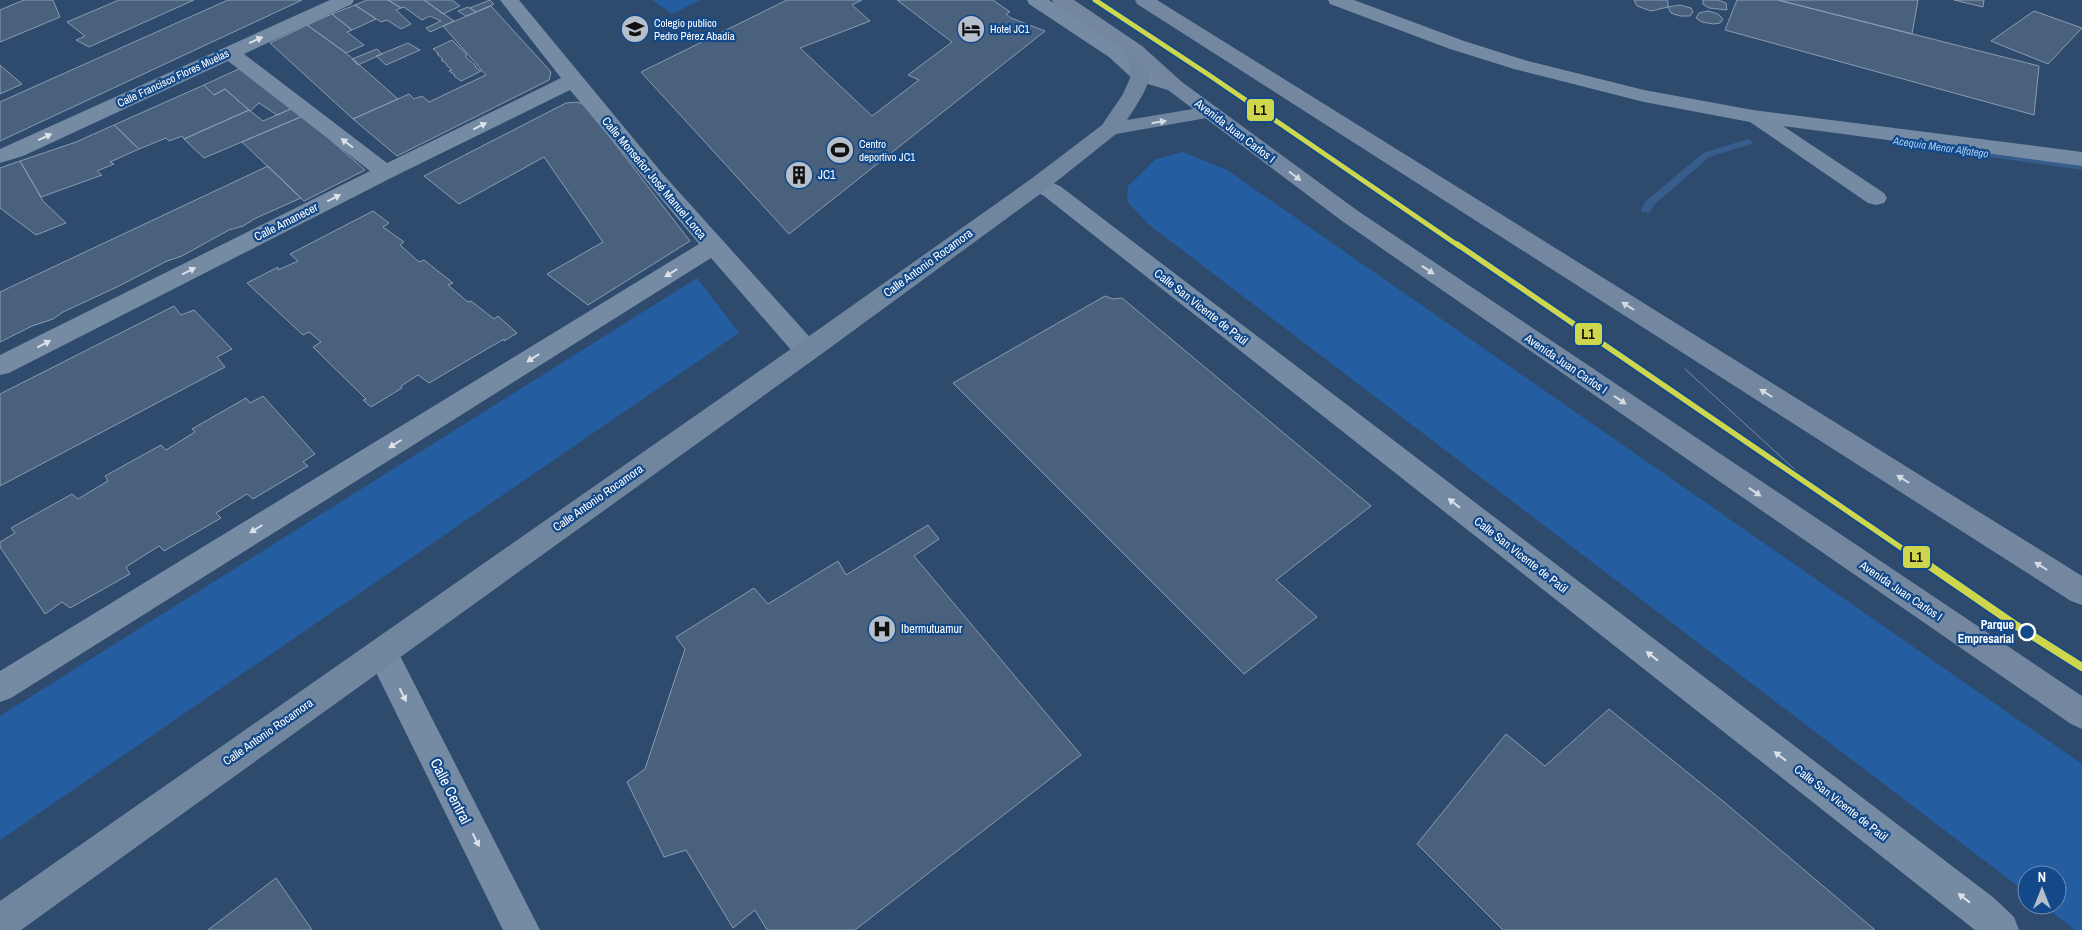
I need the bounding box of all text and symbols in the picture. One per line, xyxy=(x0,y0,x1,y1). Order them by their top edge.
school or university icon: Colegio publico Pedro Pérez Abadía xyxy=(620,14,650,44)
hotel icon: Hotel JC1 xyxy=(956,14,986,44)
place label: Colegio publico Pedro Pérez Abadía xyxy=(654,16,735,43)
place label: Hotel JC1 xyxy=(990,22,1030,36)
one-way arrow xyxy=(249,36,263,44)
street label: Calle Francisco Flores Muelas xyxy=(115,46,232,110)
street label: Avenida Juan Carlos I xyxy=(1191,95,1278,166)
line badge: L1 xyxy=(1246,98,1275,122)
text: L1 xyxy=(1253,101,1267,119)
street label: Calle Monseñor José Manuel Lorca xyxy=(598,114,710,243)
one-way arrow xyxy=(1151,118,1167,126)
one-way arrow xyxy=(472,122,487,130)
one-way arrow xyxy=(38,133,52,141)
water label: Acequia Menor Alfatego xyxy=(1891,133,1990,161)
sports icon: Centro deportivo JC1 xyxy=(825,135,855,165)
one-way arrow xyxy=(340,137,353,148)
place label: Centro deportivo JC1 xyxy=(859,137,915,164)
building icon: JC1 xyxy=(784,160,814,190)
place label: JC1 xyxy=(818,167,836,183)
one-way arrow xyxy=(1288,171,1302,181)
one-way arrow xyxy=(327,194,341,202)
street label: Calle Amanecer xyxy=(251,199,321,245)
street label: Calle Antonio Rocamora xyxy=(880,225,976,301)
street label: Calle San Vicente de Paúl xyxy=(1151,265,1251,349)
one-way arrow xyxy=(1421,265,1435,275)
one-way arrow xyxy=(181,267,196,275)
one-way arrow xyxy=(664,268,677,277)
one-way arrow xyxy=(1622,301,1635,311)
line badge: L1 xyxy=(1574,322,1603,346)
text: L1 xyxy=(1581,325,1595,343)
street label: Avenida Juan Carlos I xyxy=(1521,330,1611,398)
one-way arrow xyxy=(36,340,51,348)
one-way arrow xyxy=(526,354,539,363)
one-way arrow xyxy=(1759,388,1772,397)
one-way arrow xyxy=(1614,395,1627,405)
one-way arrow xyxy=(388,439,401,448)
street label: Calle Antonio Rocamora xyxy=(550,461,647,535)
one-way arrow xyxy=(1897,475,1910,484)
one-way arrow xyxy=(1748,487,1762,496)
one-way arrow xyxy=(1448,498,1461,508)
street label: Calle San Vicente de Paúl xyxy=(1471,513,1571,597)
one-way arrow xyxy=(250,525,263,534)
line badge: L1 xyxy=(1902,545,1931,569)
text: L1 xyxy=(1909,548,1923,566)
street label: Avenida Juan Carlos I xyxy=(1856,557,1946,625)
one-way arrow xyxy=(2034,561,2047,571)
hospital icon: Ibermutuamur xyxy=(867,614,897,644)
place label: Parque Empresarial xyxy=(1958,617,2015,647)
place label: Ibermutuamur xyxy=(901,621,963,637)
marker: Parque Empresarial xyxy=(2018,623,2036,641)
one-way arrow xyxy=(1645,651,1659,661)
one-way arrow xyxy=(399,688,407,702)
street label: Calle Antonio Rocamora xyxy=(220,695,317,769)
one-way arrow xyxy=(1774,750,1787,761)
street label: Calle Central xyxy=(426,755,476,827)
street label: Calle San Vicente de Paúl xyxy=(1791,761,1891,845)
one-way arrow xyxy=(472,833,481,848)
north arrow xyxy=(2017,865,2067,915)
text: N xyxy=(2038,868,2046,886)
one-way arrow xyxy=(1958,893,1971,904)

